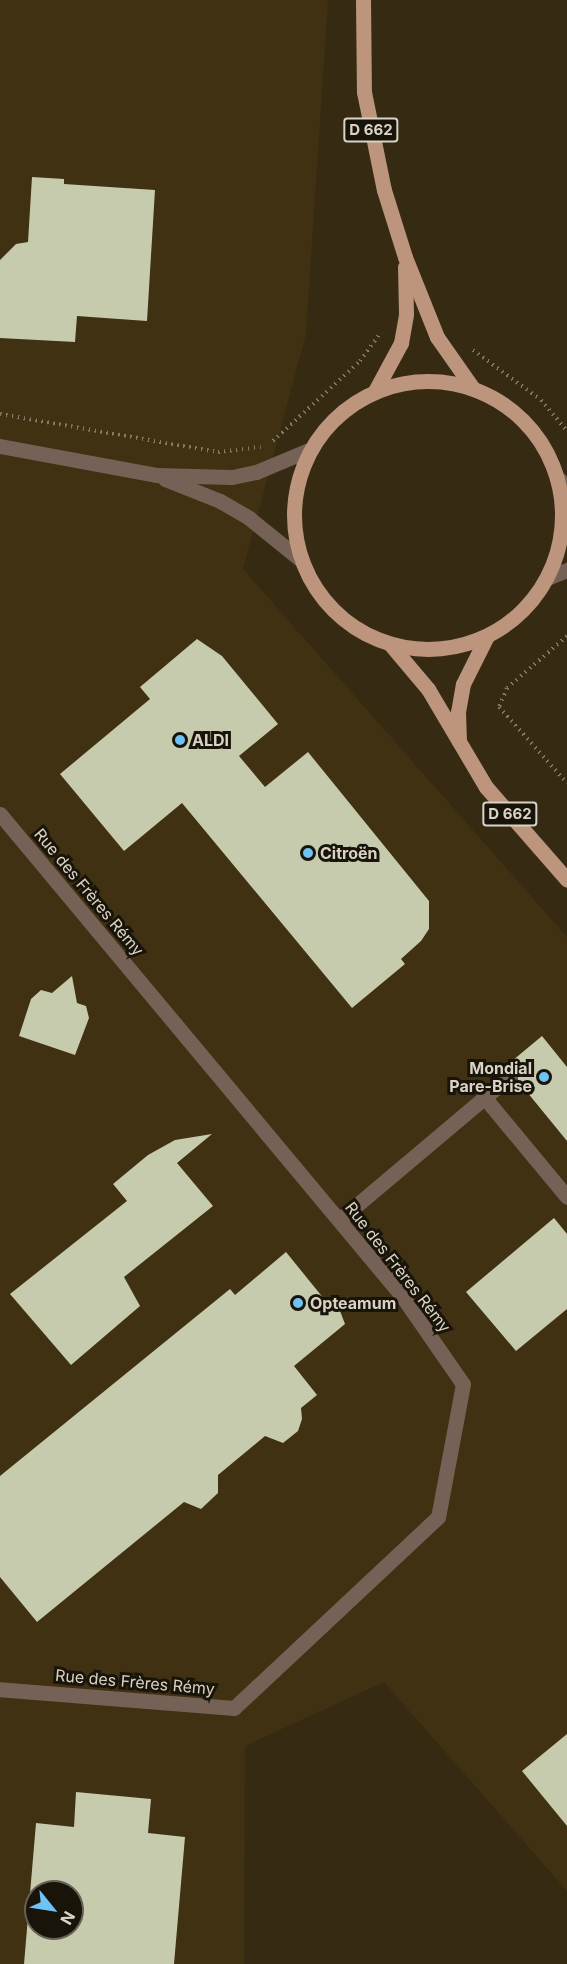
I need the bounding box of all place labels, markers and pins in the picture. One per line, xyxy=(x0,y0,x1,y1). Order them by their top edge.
place label: ALDI xyxy=(192,730,229,750)
marker: ALDI xyxy=(173,733,187,747)
place label: Citroën xyxy=(320,843,377,863)
marker: Citroën xyxy=(301,846,315,860)
place label: Mondial Pare-Brise xyxy=(449,1058,532,1096)
marker: Mondial Pare-Brise xyxy=(537,1070,551,1084)
place label: Opteamum xyxy=(310,1293,396,1313)
marker: Opteamum xyxy=(291,1296,305,1310)

